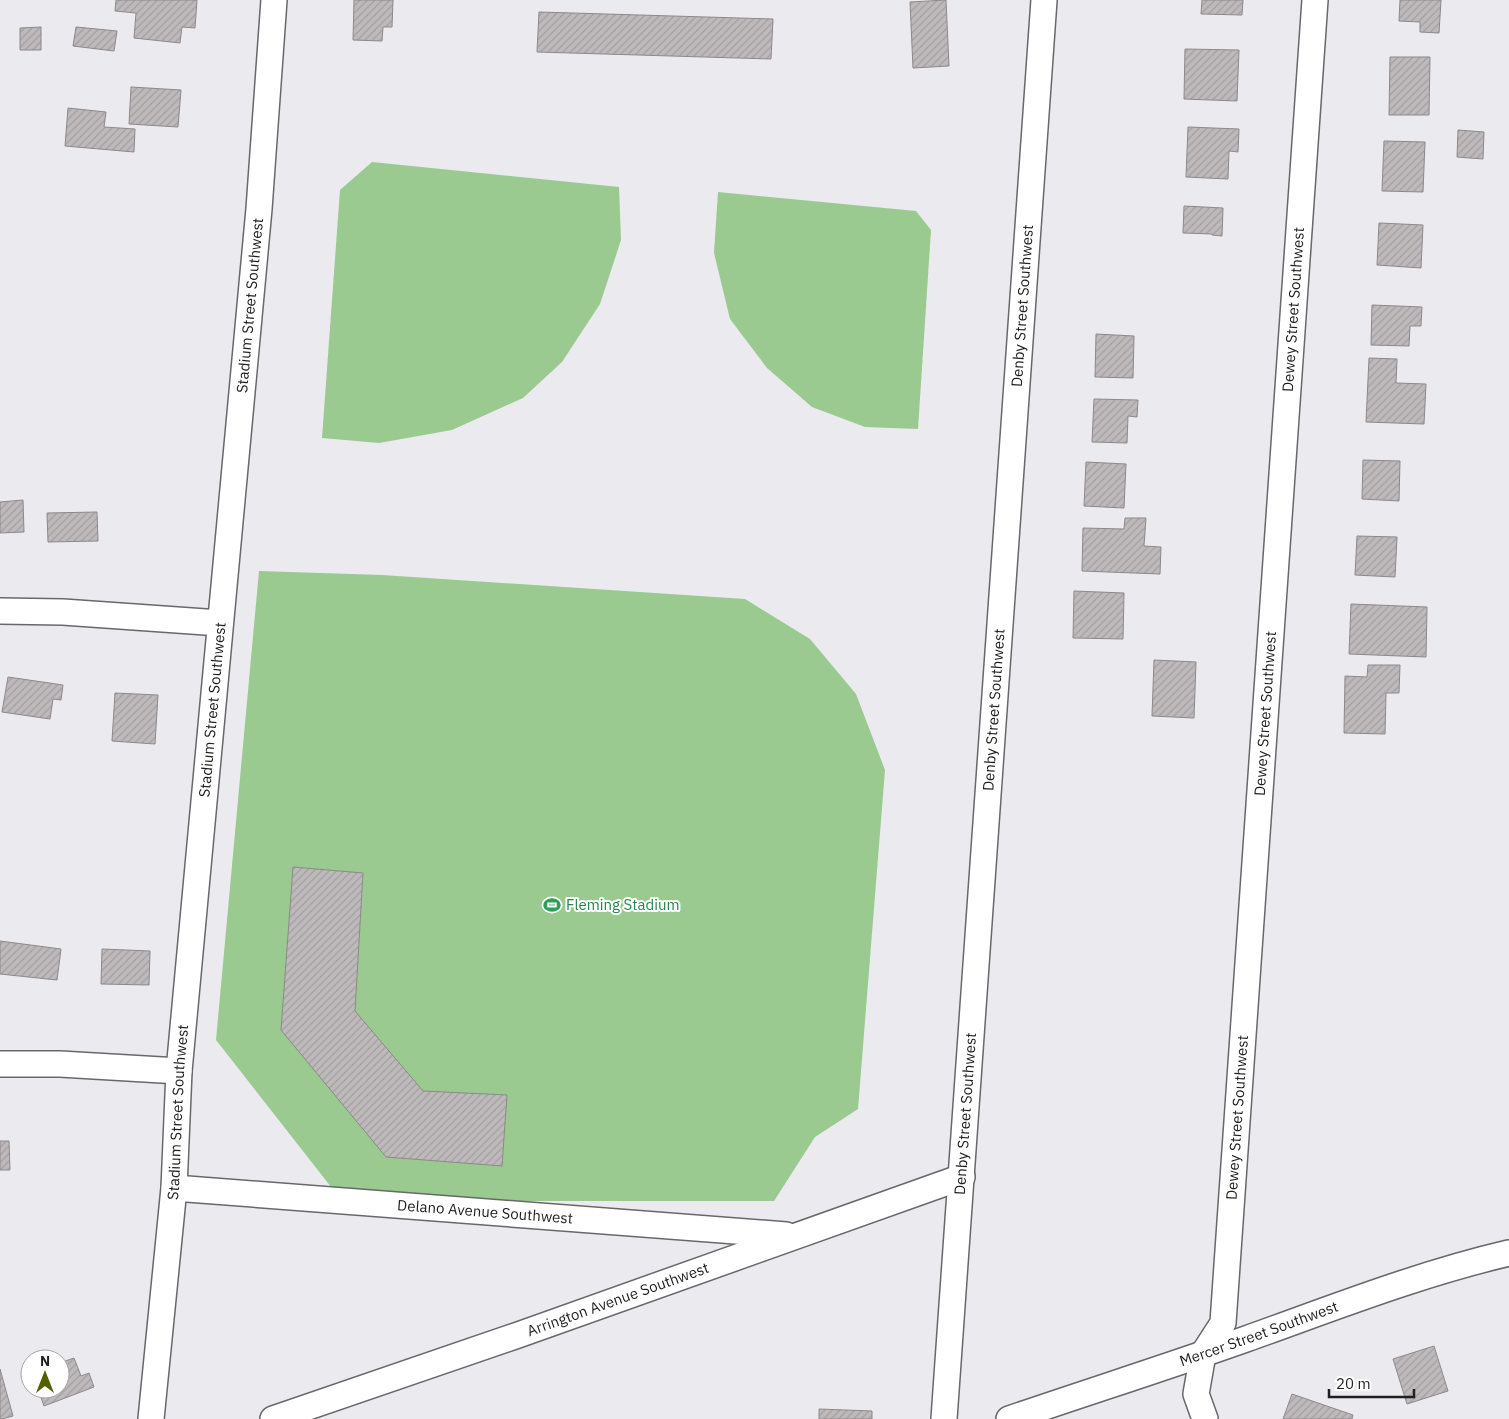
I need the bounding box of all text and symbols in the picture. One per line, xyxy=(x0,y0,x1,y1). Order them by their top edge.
street label: Stadium Street Southwest xyxy=(232,217,267,394)
street label: Denby Street Southwest xyxy=(1007,224,1037,388)
street label: Dewey Street Southwest xyxy=(1278,226,1308,393)
street label: Stadium Street Southwest xyxy=(194,621,230,798)
street label: Denby Street Southwest xyxy=(978,628,1009,792)
street label: Dewey Street Southwest xyxy=(1250,630,1280,797)
sports icon: Fleming Stadium xyxy=(542,895,562,915)
place label: Fleming Stadium xyxy=(566,895,680,914)
street label: Stadium Street Southwest xyxy=(163,1024,192,1201)
street label: Denby Street Southwest xyxy=(950,1032,980,1196)
street label: Dewey Street Southwest xyxy=(1222,1034,1252,1201)
street label: Delano Avenue Southwest xyxy=(397,1195,574,1228)
street label: Arrington Avenue Southwest xyxy=(524,1258,711,1340)
street label: Mercer Street Southwest xyxy=(1177,1296,1341,1370)
north arrow xyxy=(20,1349,70,1399)
text: N xyxy=(40,1352,50,1370)
scale bar xyxy=(1329,1366,1414,1398)
text: 20 m xyxy=(1336,1374,1371,1393)

